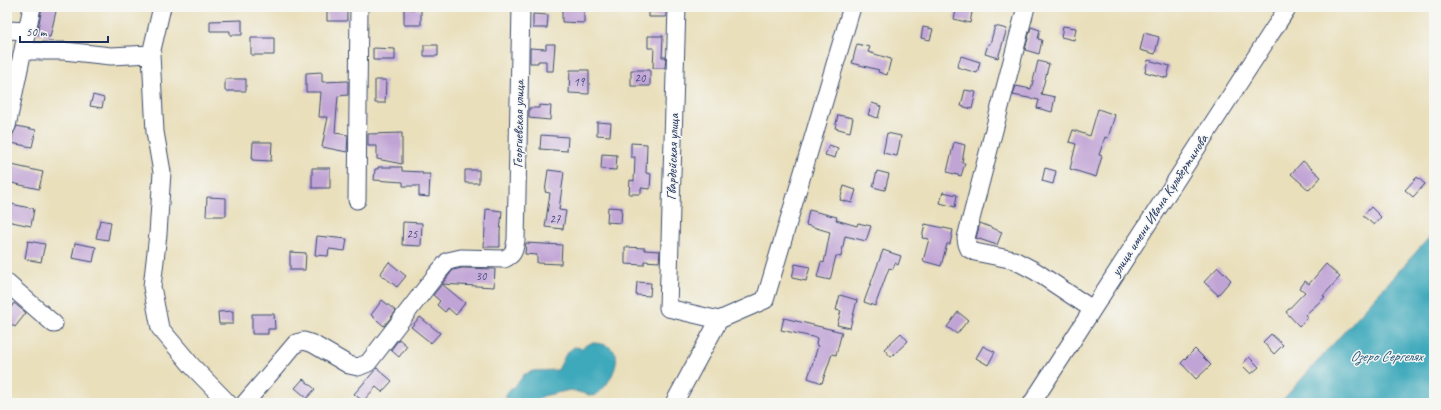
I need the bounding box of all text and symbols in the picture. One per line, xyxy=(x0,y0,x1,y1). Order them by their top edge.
scale bar xyxy=(20,18,108,44)
text: 50 m xyxy=(26,24,48,40)
house number: 20 xyxy=(635,70,647,86)
house number: 19 xyxy=(574,74,586,90)
street label: Георгиевская улица xyxy=(509,79,528,168)
street label: Гвардейская улица xyxy=(662,112,683,201)
street label: улица имени Ивана Кульбертинова xyxy=(1107,131,1212,280)
house number: 27 xyxy=(550,211,561,227)
house number: 25 xyxy=(407,226,418,242)
house number: 30 xyxy=(476,268,488,284)
water label: Озеро Сергелях xyxy=(1350,347,1425,366)

